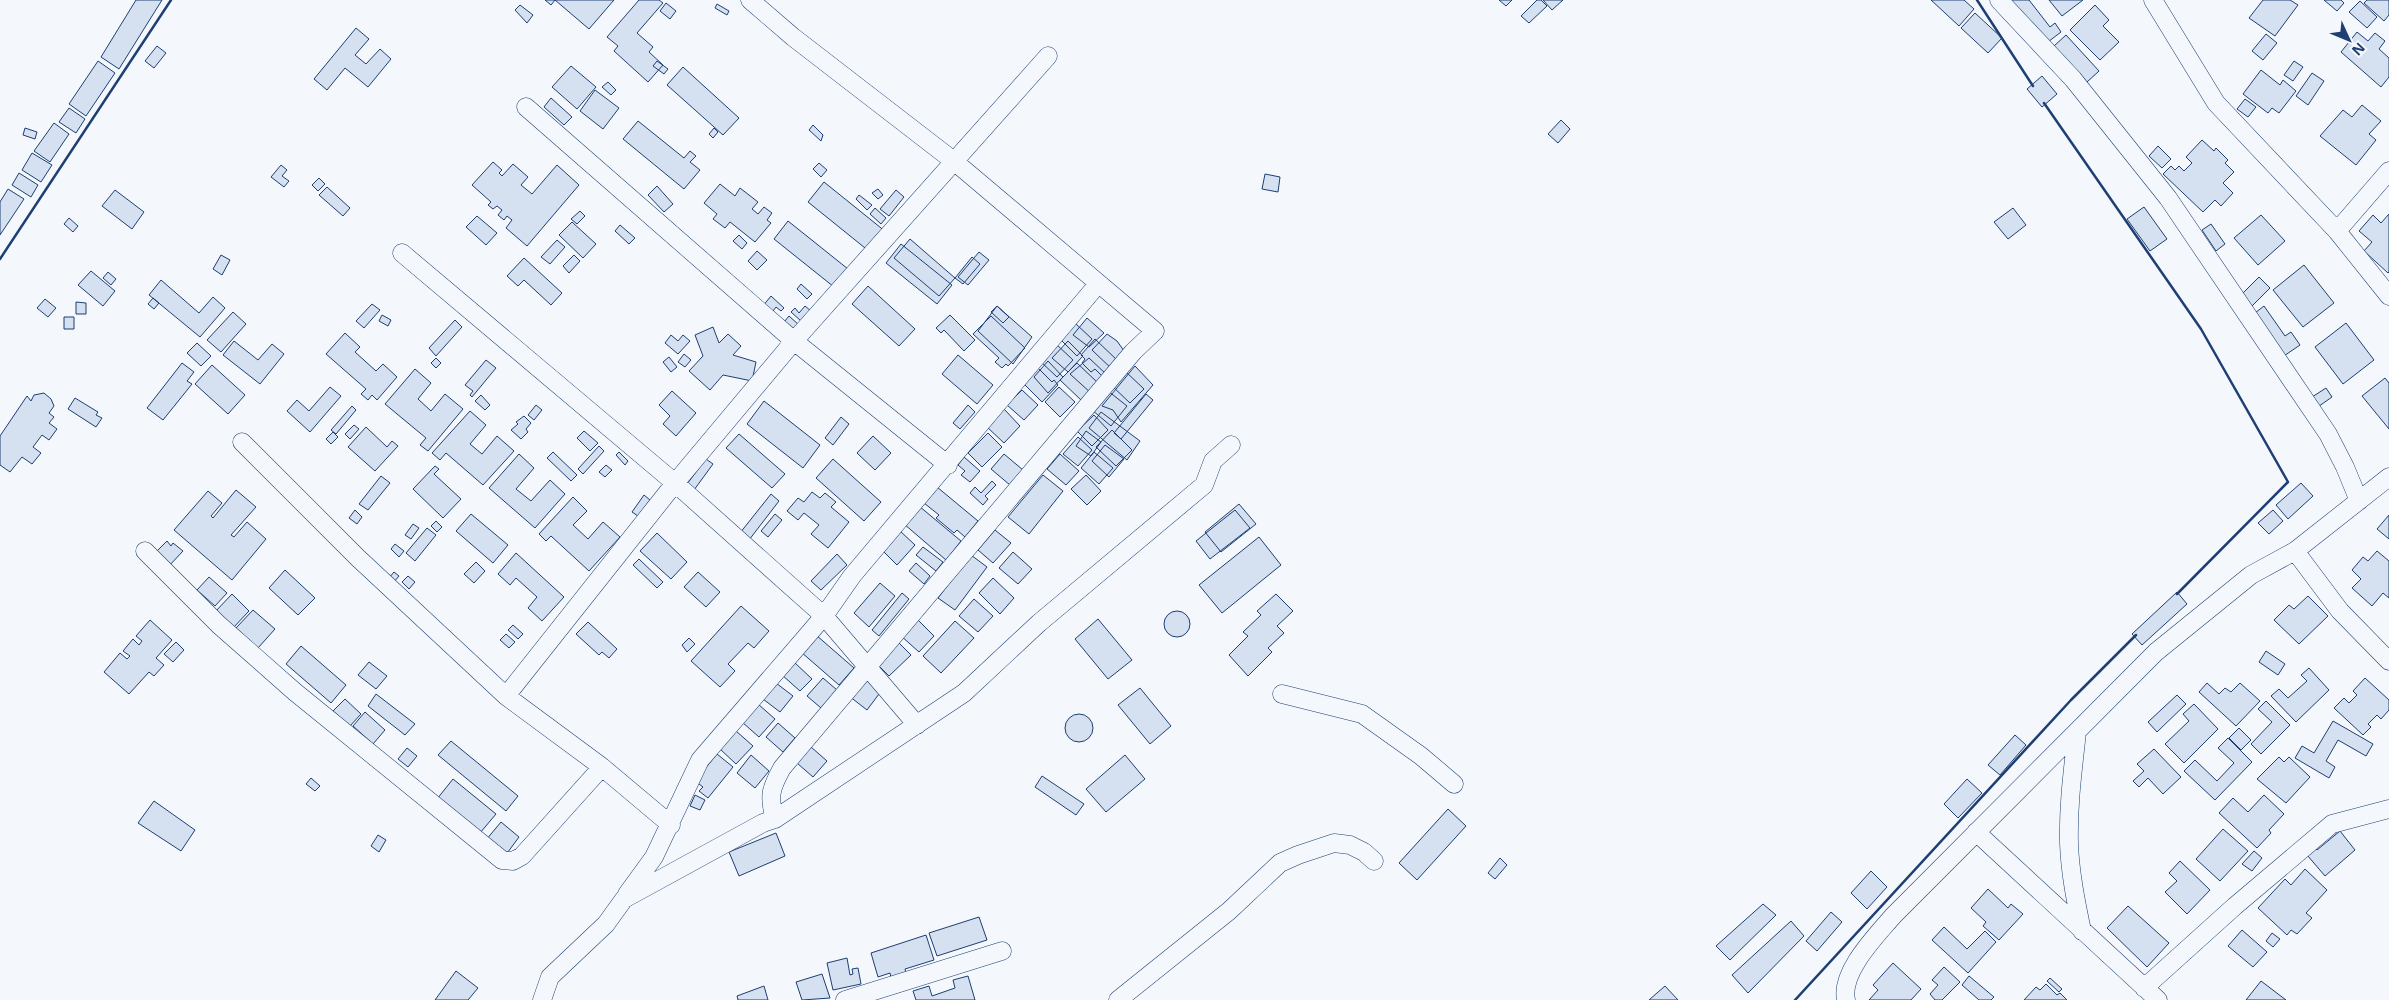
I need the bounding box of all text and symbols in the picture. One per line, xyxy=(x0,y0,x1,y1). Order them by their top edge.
north arrow xyxy=(2324,15,2374,65)
text: N xyxy=(2348,39,2370,60)

